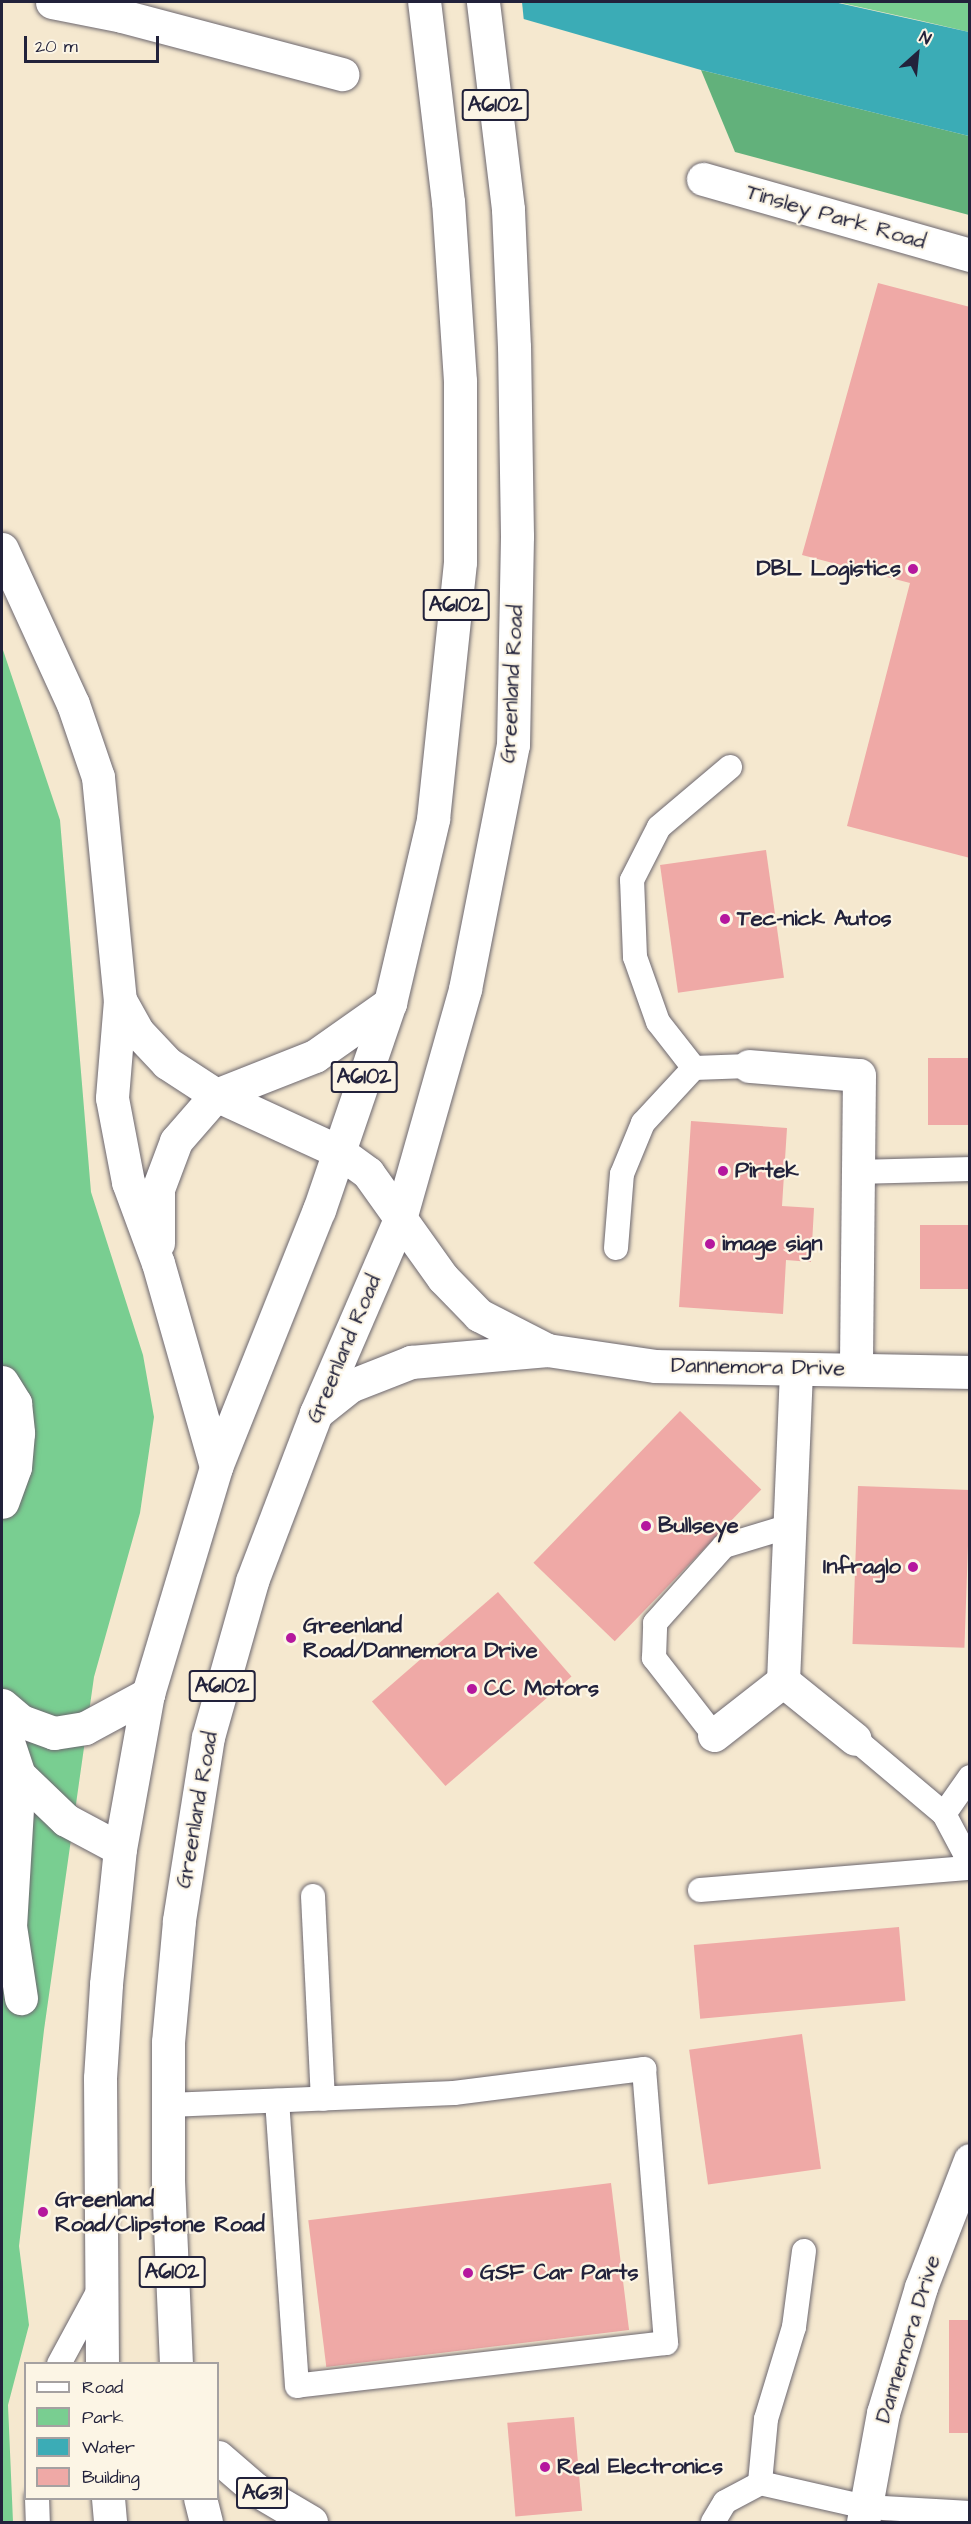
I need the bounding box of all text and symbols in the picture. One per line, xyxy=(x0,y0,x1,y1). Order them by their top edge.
scale bar xyxy=(27,24,162,62)
north arrow xyxy=(887,24,947,84)
text: N xyxy=(916,26,935,50)
text: 20 m xyxy=(35,34,78,59)
road number: A6102 xyxy=(460,87,530,123)
street label: Tinsley Park Road xyxy=(743,179,929,255)
place label: DBL Logistics xyxy=(757,556,901,582)
marker: DBL Logistics xyxy=(906,562,920,576)
road number: A6102 xyxy=(422,587,490,623)
street label: Greenland Road xyxy=(495,604,529,764)
place label: Tec-nick Autos xyxy=(737,906,892,932)
marker: Tec-nick Autos xyxy=(718,912,732,926)
road number: A6102 xyxy=(330,1059,398,1095)
place label: Pirtek xyxy=(735,1158,799,1184)
marker: Pirtek xyxy=(716,1164,730,1178)
place label: image sign xyxy=(722,1231,822,1257)
marker: image sign xyxy=(703,1237,717,1251)
street label: Greenland Road xyxy=(301,1271,387,1427)
street label: Dannemora Drive xyxy=(671,1352,845,1382)
place label: Bullseye xyxy=(658,1513,739,1539)
marker: Bullseye xyxy=(639,1519,653,1533)
place label: Infraglo xyxy=(823,1554,901,1580)
marker: Infraglo xyxy=(906,1560,920,1574)
place label: Greenland Road/Dannemora Drive xyxy=(303,1612,538,1664)
marker: Greenland Road/Dannemora Drive xyxy=(284,1631,298,1645)
road number: A6102 xyxy=(188,1668,256,1704)
place label: CC Motors xyxy=(484,1676,599,1702)
marker: CC Motors xyxy=(465,1682,479,1696)
street label: Greenland Road xyxy=(170,1730,224,1890)
place label: Greenland Road/Clipstone Road xyxy=(55,2186,265,2238)
marker: Greenland Road/Clipstone Road xyxy=(36,2205,50,2219)
street label: Dannemora Drive xyxy=(870,2252,946,2426)
road number: A6102 xyxy=(138,2254,207,2290)
place label: GSF Car Parts xyxy=(480,2260,638,2286)
marker: GSF Car Parts xyxy=(461,2266,475,2280)
legend xyxy=(24,2362,219,2500)
text: Road xyxy=(82,2375,123,2400)
text: Park xyxy=(82,2405,124,2430)
text: Water xyxy=(82,2435,135,2460)
place label: Real Electronics xyxy=(557,2454,723,2480)
marker: Real Electronics xyxy=(538,2460,552,2474)
text: Building xyxy=(82,2465,140,2490)
road number: A631 xyxy=(235,2475,289,2511)

